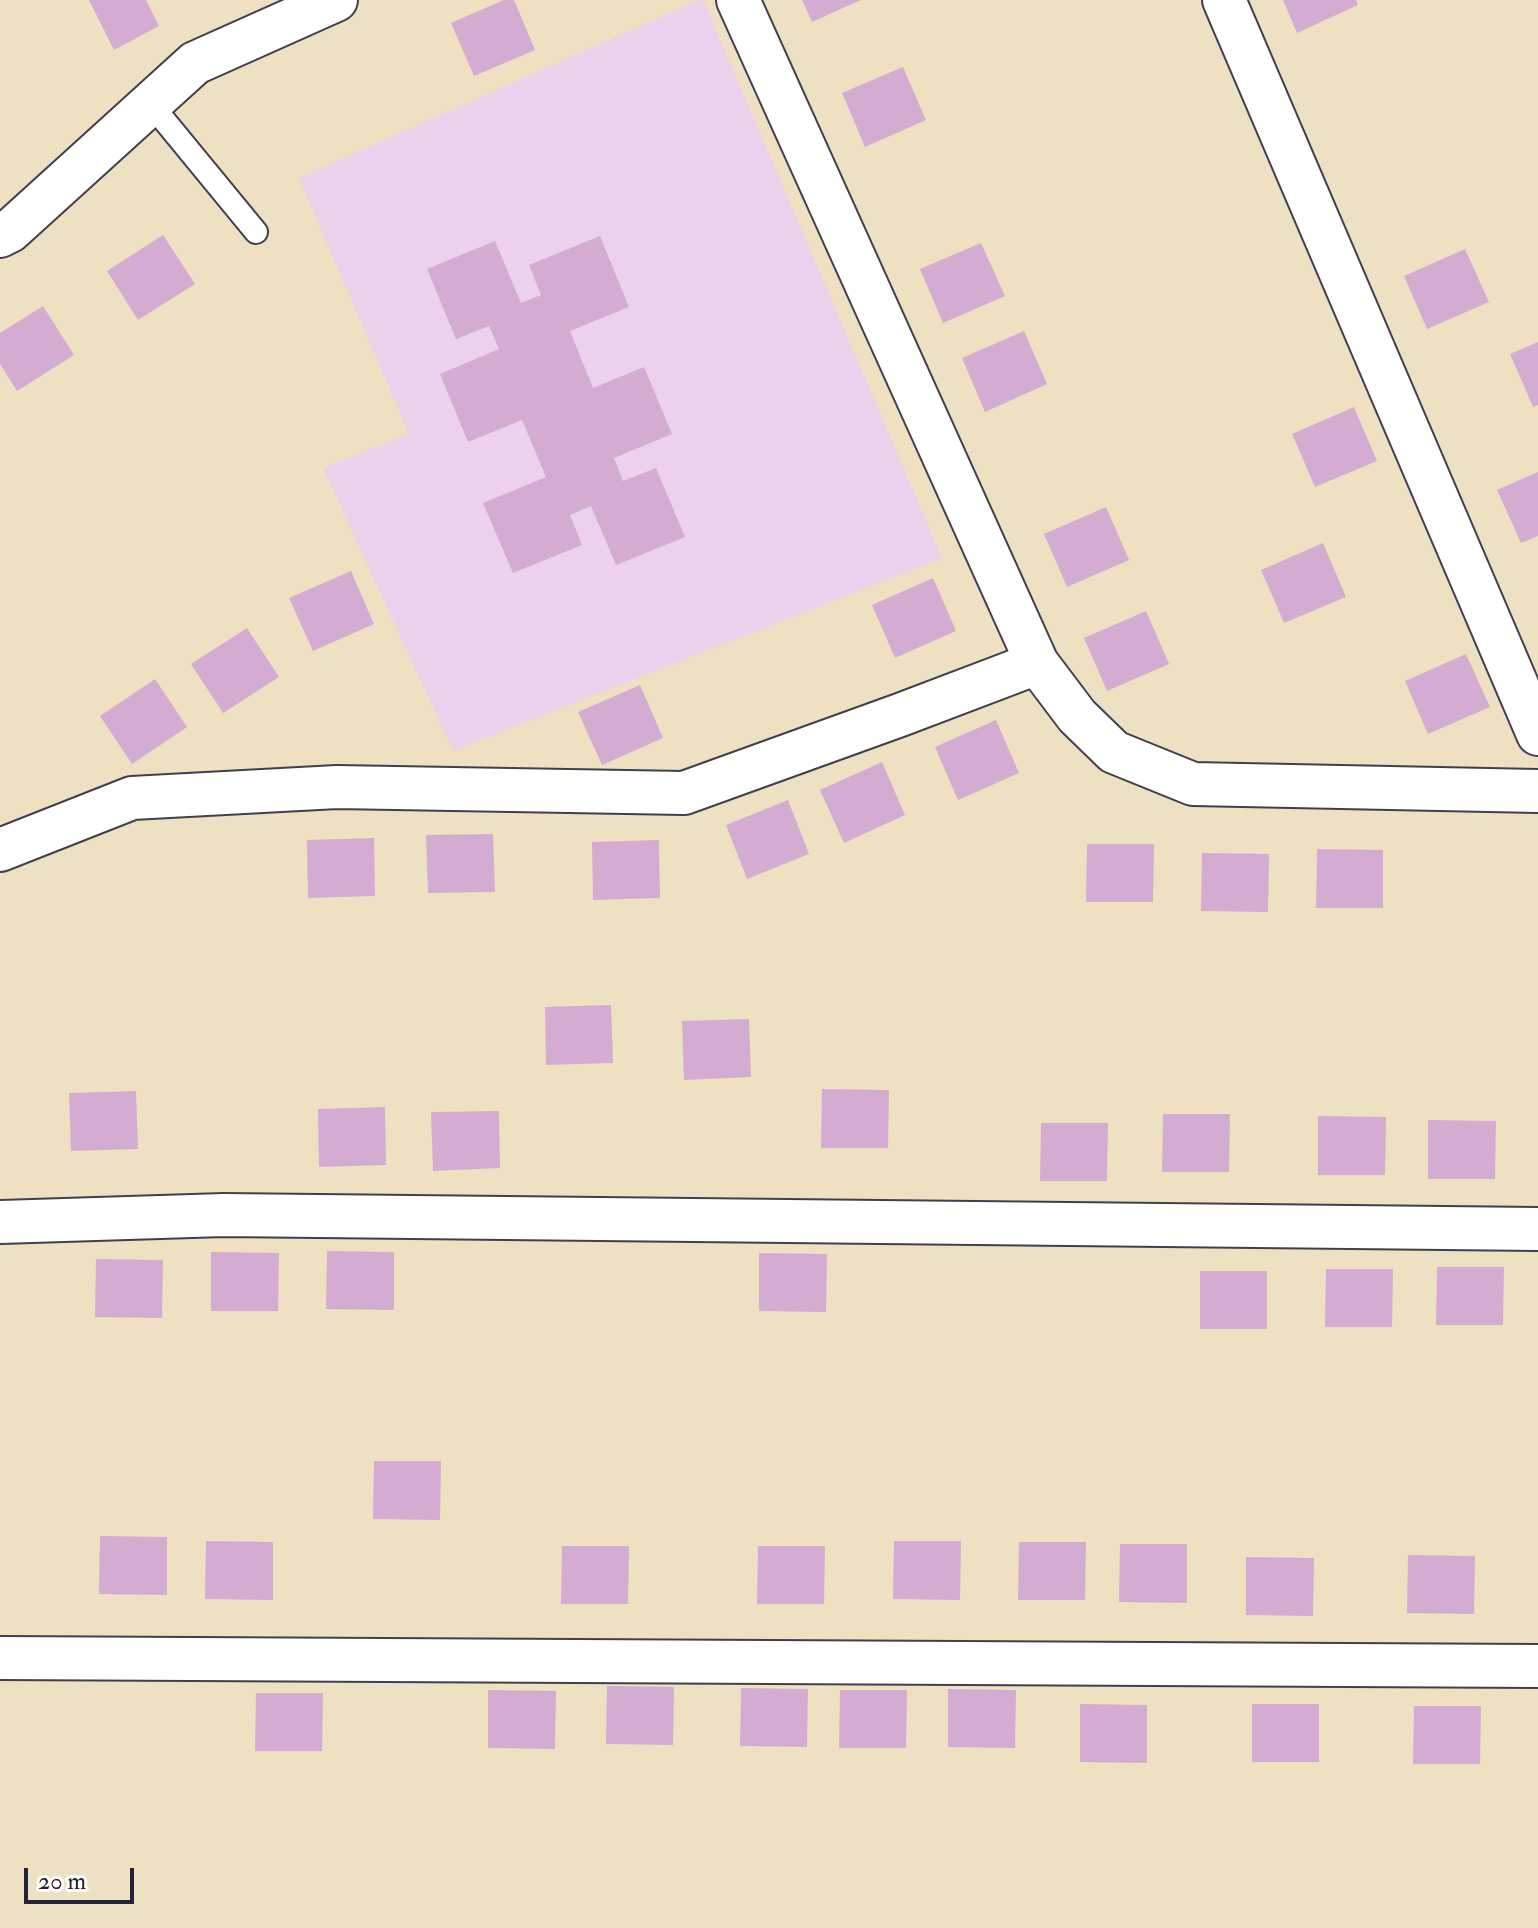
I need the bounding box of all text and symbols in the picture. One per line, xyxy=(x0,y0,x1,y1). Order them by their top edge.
scale bar xyxy=(28,1852,138,1902)
text: 20 m xyxy=(38,1866,86,1897)

